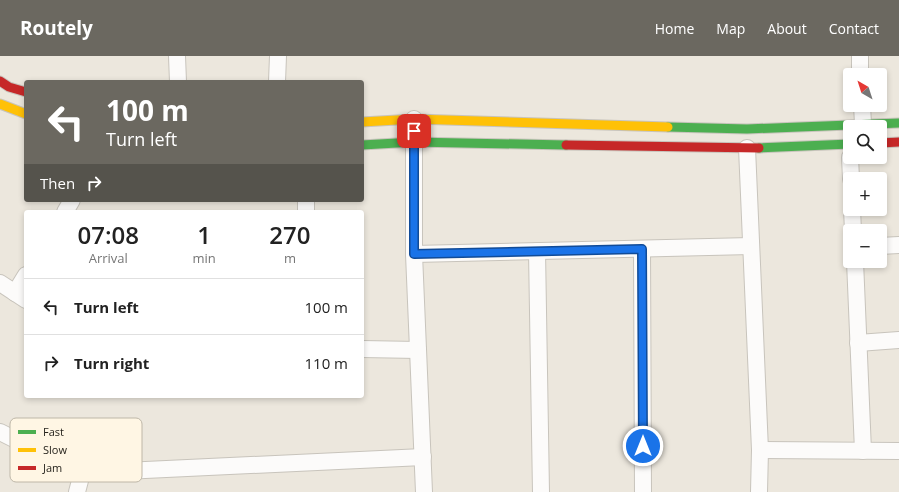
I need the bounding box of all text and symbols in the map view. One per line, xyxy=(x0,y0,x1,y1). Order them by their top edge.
text: Routely xyxy=(20,15,93,41)
text: Home xyxy=(655,19,694,38)
text: Map xyxy=(716,19,745,38)
text: About xyxy=(767,19,807,38)
text: Contact xyxy=(829,19,879,38)
north arrow xyxy=(843,68,887,112)
map controls xyxy=(843,68,887,268)
text: 100 m xyxy=(106,91,189,129)
icon: left xyxy=(40,96,92,148)
pin xyxy=(397,114,431,148)
icon: arrive xyxy=(403,120,425,142)
button: search xyxy=(843,120,887,164)
text: Turn left xyxy=(106,127,177,151)
icon: right xyxy=(83,172,105,194)
button: + xyxy=(843,172,887,216)
text: Then xyxy=(40,173,75,193)
text: 07:08 xyxy=(78,218,139,251)
text: 1 xyxy=(197,218,211,251)
text: 270 xyxy=(269,218,310,251)
button: − xyxy=(843,224,887,268)
text: Arrival xyxy=(89,249,128,267)
text: min xyxy=(193,249,216,267)
text: m xyxy=(284,249,296,267)
icon: left xyxy=(40,296,62,318)
text: Turn left xyxy=(74,297,139,317)
text: 100 m xyxy=(304,297,348,317)
icon: right xyxy=(40,352,62,374)
text: Turn right xyxy=(74,353,149,373)
text: 110 m xyxy=(304,353,348,373)
legend xyxy=(10,418,142,482)
text: Fast xyxy=(43,424,64,439)
position arrow xyxy=(622,425,664,467)
text: Slow xyxy=(43,442,67,457)
text: Jam xyxy=(42,460,62,475)

